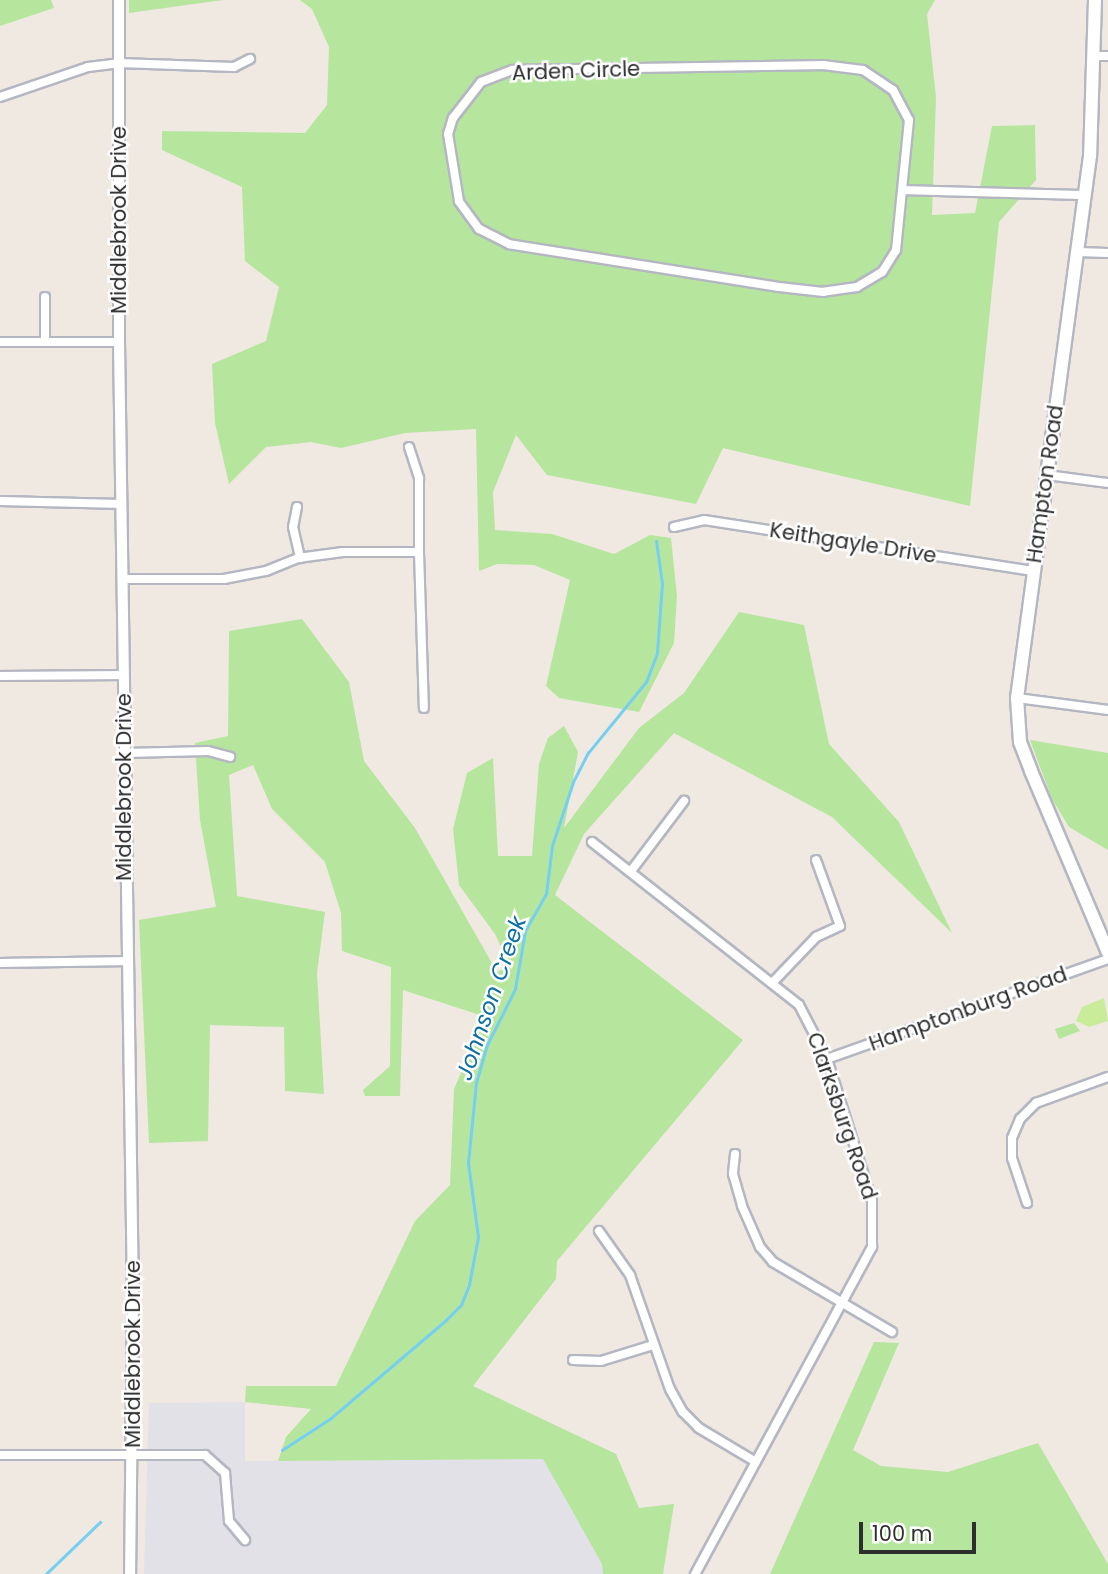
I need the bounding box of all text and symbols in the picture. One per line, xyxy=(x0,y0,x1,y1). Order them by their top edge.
street label: Arden Circle xyxy=(511,56,641,86)
street label: Middlebrook Drive xyxy=(106,126,132,314)
street label: Hampton Road xyxy=(1021,403,1069,565)
street label: Keithgayle Drive xyxy=(768,517,938,569)
street label: Middlebrook Drive xyxy=(111,693,137,881)
water label: Johnson Creek xyxy=(450,912,532,1084)
street label: Hamptonburg Road xyxy=(866,961,1070,1057)
street label: Clarksburg Road xyxy=(802,1029,882,1203)
street label: Middlebrook Drive xyxy=(120,1260,146,1448)
scale bar xyxy=(863,1508,980,1552)
text: 100 m xyxy=(872,1519,932,1548)

